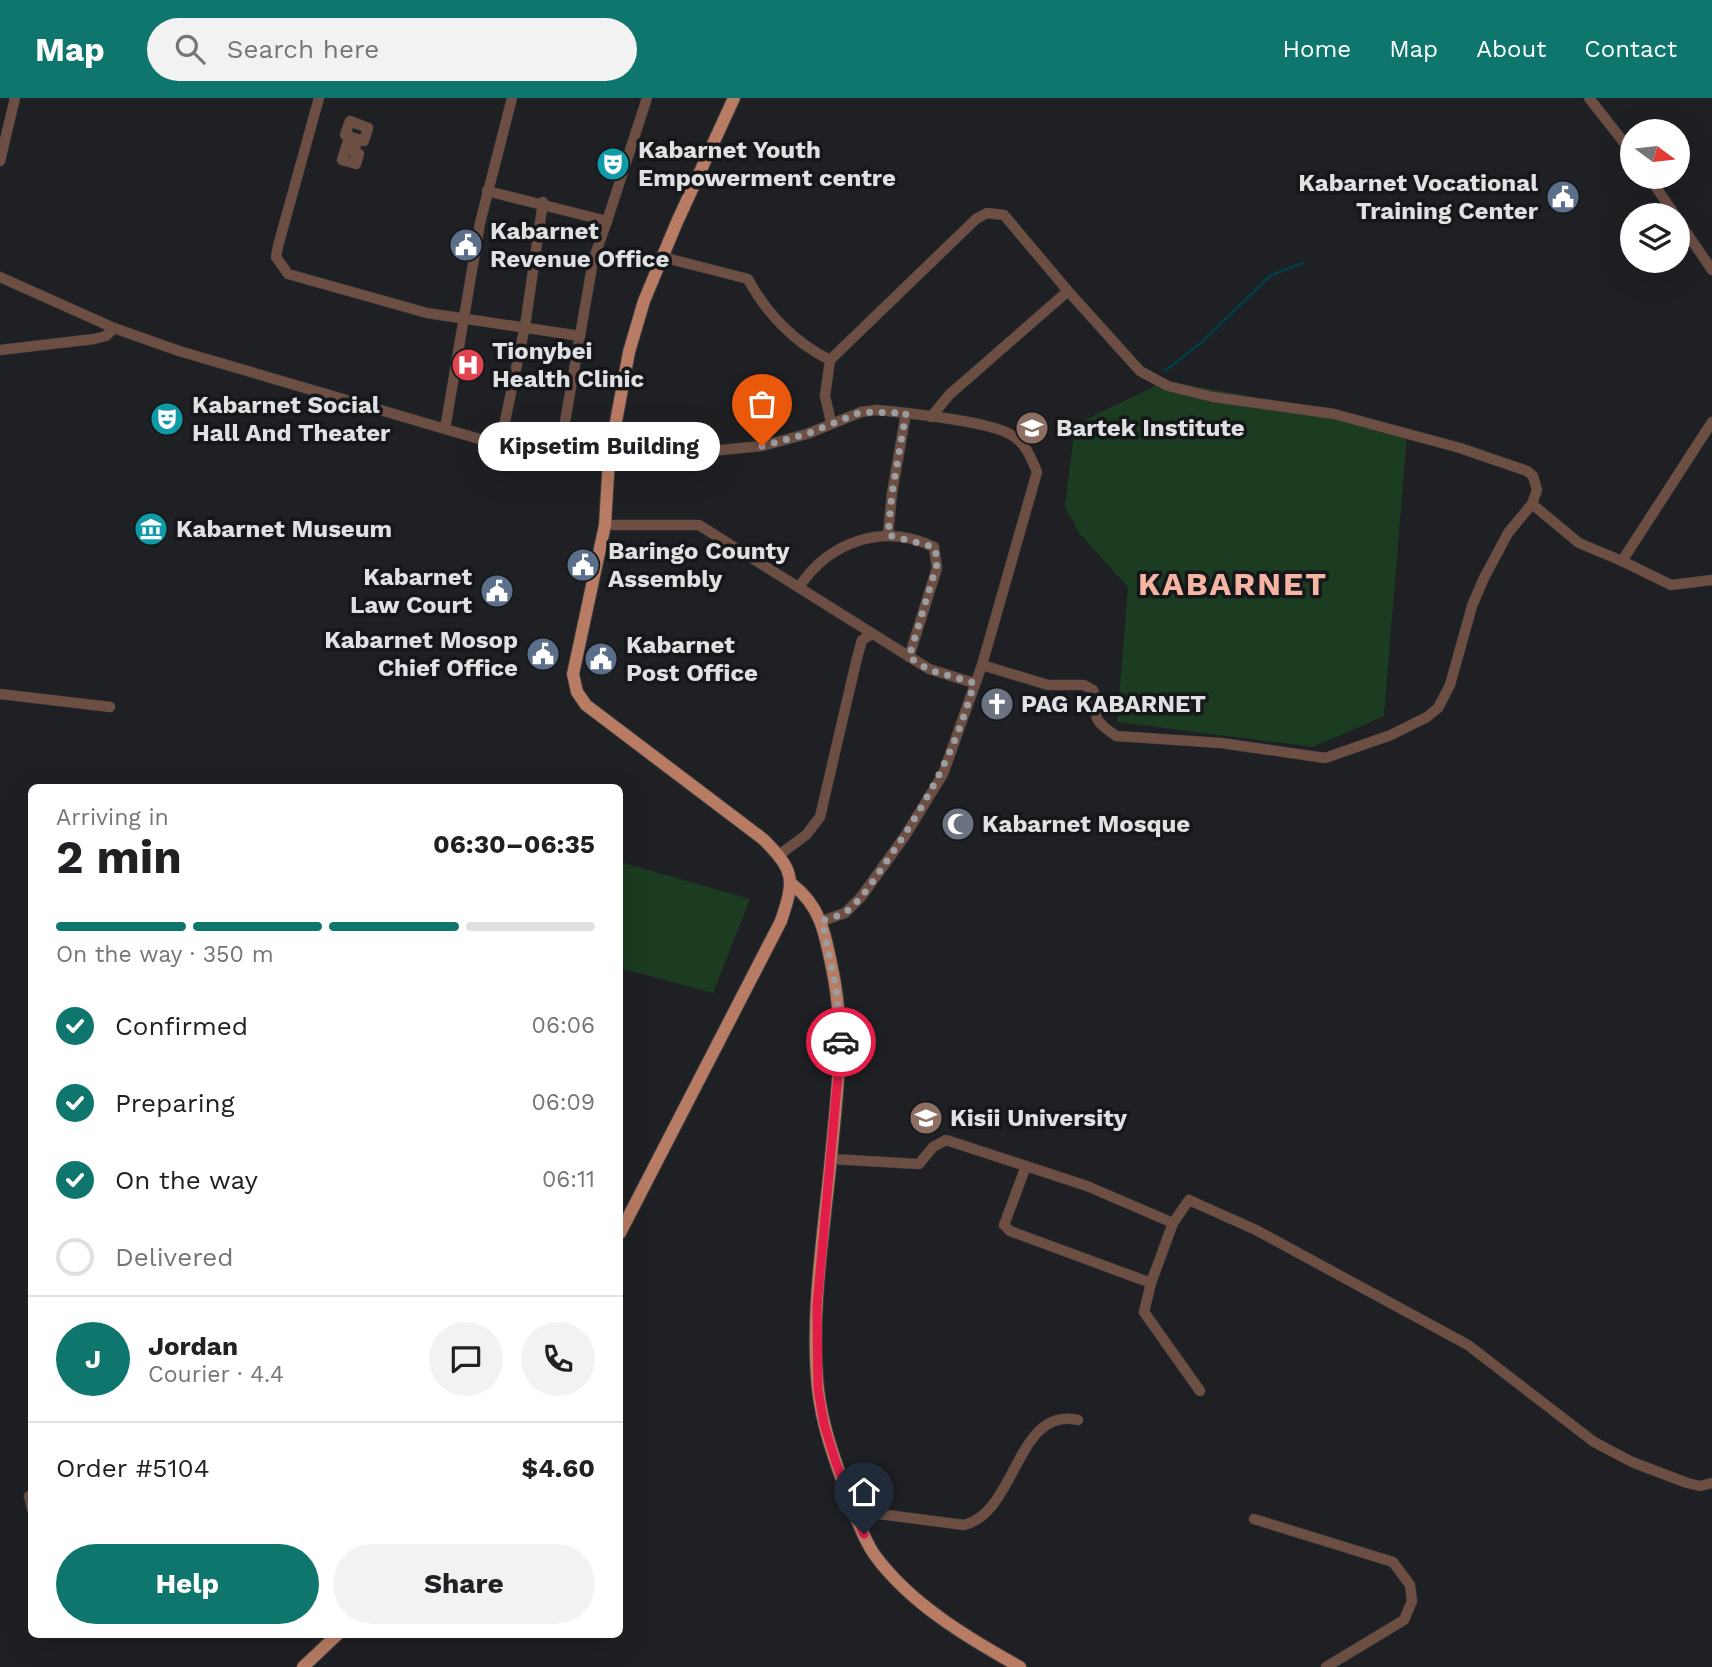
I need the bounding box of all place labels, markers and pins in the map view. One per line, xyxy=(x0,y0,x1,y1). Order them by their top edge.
place label: Kabarnet Youth Empowerment centre xyxy=(638,136,896,192)
theatre icon: Kabarnet Youth Empowerment centre xyxy=(594,145,632,183)
place label: Kabarnet Vocational Training Center xyxy=(1298,169,1539,225)
public building icon: Kabarnet Vocational Training Center xyxy=(1544,178,1582,216)
place label: Kabarnet Revenue Office xyxy=(490,217,669,273)
public building icon: Kabarnet Revenue Office xyxy=(447,226,485,264)
place label: Tionybei Health Clinic xyxy=(492,337,644,393)
hospital icon: Tionybei Health Clinic xyxy=(449,346,487,384)
pin xyxy=(732,374,792,446)
place label: Kabarnet Social Hall And Theater xyxy=(192,391,391,447)
theatre icon: Kabarnet Social Hall And Theater xyxy=(148,400,186,438)
school or university icon: Bartek Institute xyxy=(1013,409,1051,447)
place label: Bartek Institute xyxy=(1056,414,1245,442)
callout: Kipsetim Building xyxy=(478,422,720,470)
museum icon: Kabarnet Museum xyxy=(132,510,170,548)
place label: Kabarnet Museum xyxy=(176,515,392,543)
place label: Baringo County Assembly xyxy=(608,537,790,593)
public building icon: Baringo County Assembly xyxy=(564,546,602,584)
place label: Kabarnet Law Court xyxy=(350,563,473,619)
public building icon: Kabarnet Law Court xyxy=(478,572,516,610)
place label: Kabarnet Mosop Chief Office xyxy=(324,626,518,682)
place label: Kabarnet Post Office xyxy=(626,631,758,687)
public building icon: Kabarnet Mosop Chief Office xyxy=(524,635,562,673)
public building icon: Kabarnet Post Office xyxy=(582,640,620,678)
church icon: PAG KABARNET xyxy=(978,685,1016,723)
place label: PAG KABARNET xyxy=(1021,690,1206,718)
mosque icon: Kabarnet Mosque xyxy=(939,805,977,843)
place label: Kabarnet Mosque xyxy=(982,810,1190,838)
school or university icon: Kisii University xyxy=(907,1099,945,1137)
place label: Kisii University xyxy=(950,1104,1128,1132)
pin xyxy=(834,1462,894,1534)

